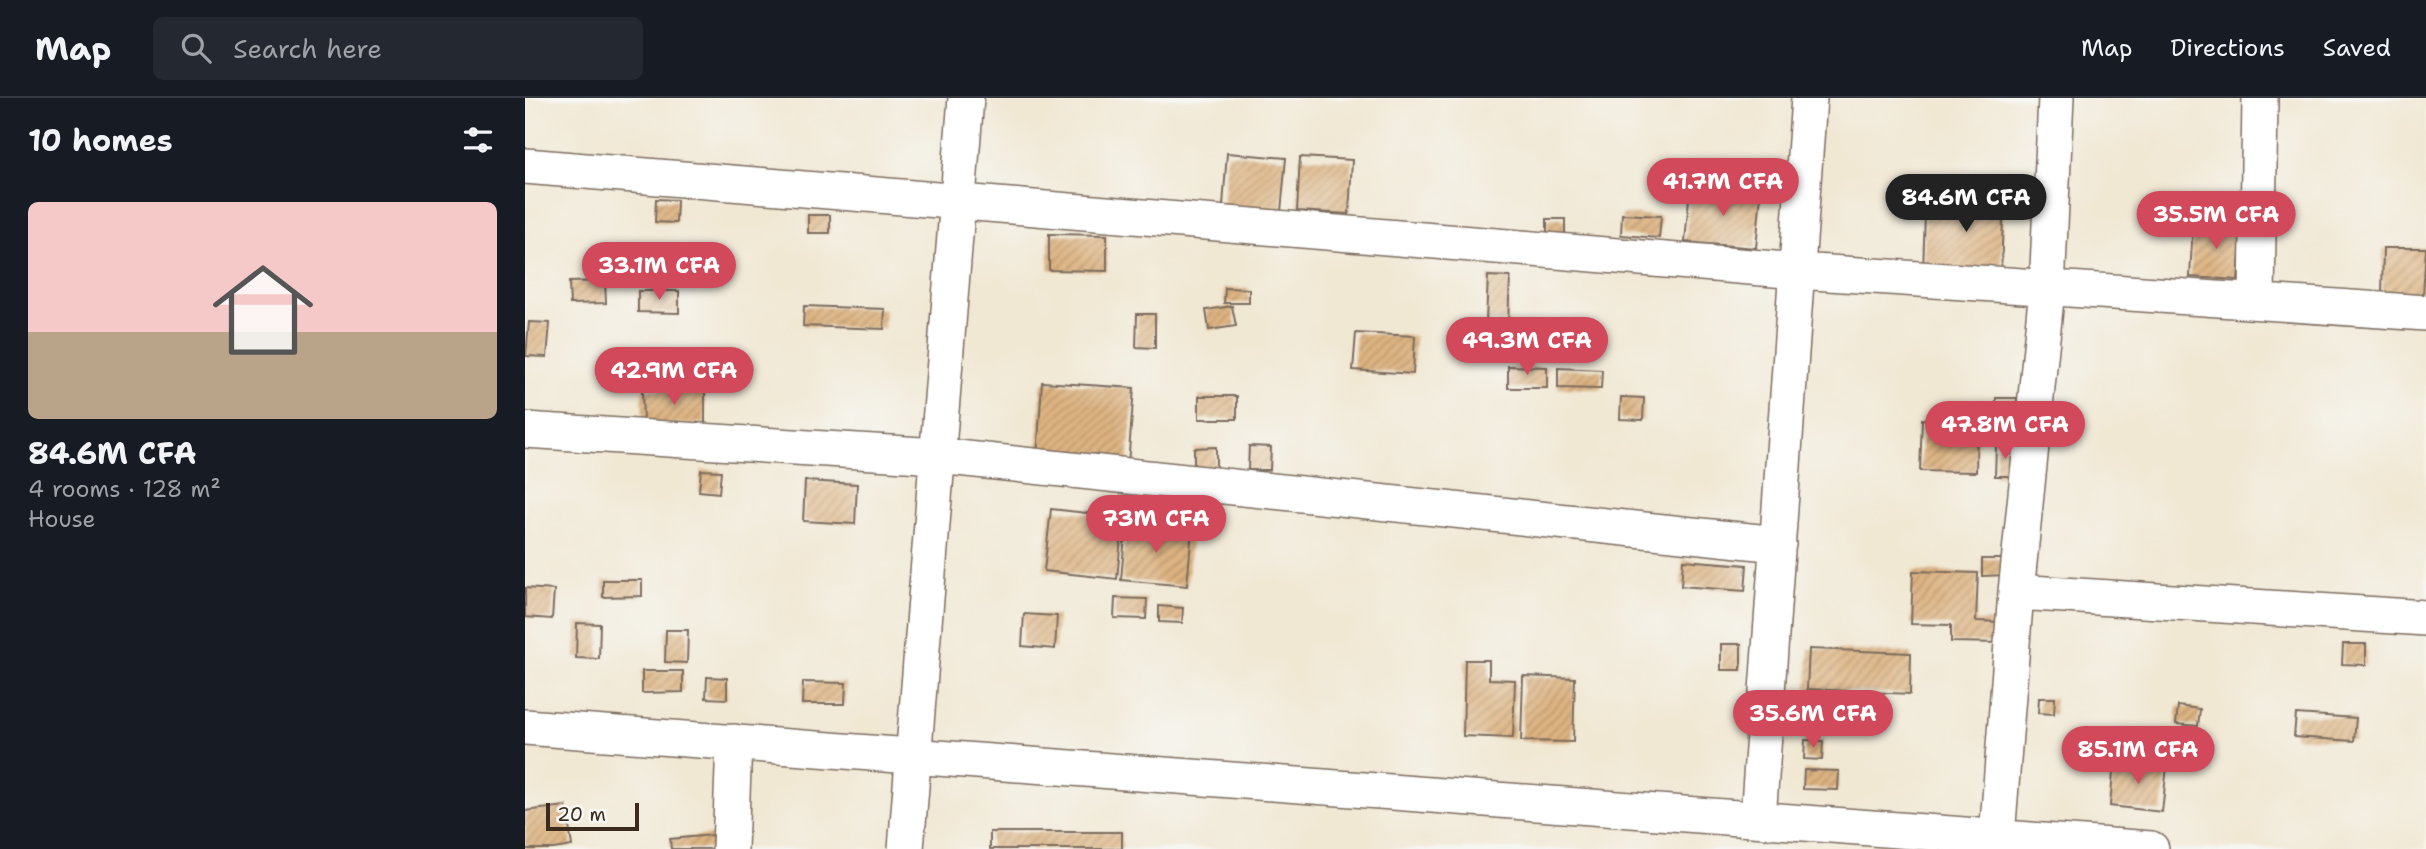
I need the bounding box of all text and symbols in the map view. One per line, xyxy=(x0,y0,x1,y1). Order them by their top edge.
search box xyxy=(153,17,643,80)
text: Map xyxy=(35,26,111,71)
icon: search xyxy=(177,29,215,67)
text: Search here xyxy=(233,31,382,66)
text: Map xyxy=(2081,32,2132,64)
text: Directions xyxy=(2170,32,2285,64)
text: Saved xyxy=(2323,32,2391,64)
text: 10 homes xyxy=(28,120,173,161)
icon: filters xyxy=(459,121,497,159)
pin: 41.7M CFA xyxy=(1643,158,1803,218)
text: 41.7M CFA xyxy=(1663,166,1783,196)
pin: 84.6M CFA xyxy=(1886,174,2046,234)
text: 84.6M CFA xyxy=(1901,182,2031,212)
pin: 35.5M CFA xyxy=(2136,192,2296,251)
text: 35.5M CFA xyxy=(2153,199,2279,229)
pin: 33.1M CFA xyxy=(579,242,739,302)
icon: home xyxy=(200,247,326,373)
text: 33.1M CFA xyxy=(598,250,720,280)
pin: 49.3M CFA xyxy=(1447,317,1607,377)
text: 49.3M CFA xyxy=(1462,325,1592,355)
pin: 42.9M CFA xyxy=(594,348,754,407)
text: 42.9M CFA xyxy=(611,355,737,385)
pin: 47.8M CFA xyxy=(1925,402,2085,461)
text: 47.8M CFA xyxy=(1941,409,2069,439)
text: 84.6M CFA xyxy=(28,433,196,474)
text: 4 rooms · 128 m² xyxy=(28,474,221,504)
pin: 73M CFA xyxy=(1091,496,1221,555)
text: 73M CFA xyxy=(1102,503,1210,533)
text: House xyxy=(28,504,96,534)
pin: 35.6M CFA xyxy=(1733,690,1893,750)
text: 35.6M CFA xyxy=(1749,698,1877,728)
pin: 85.1M CFA xyxy=(2058,726,2218,786)
text: 85.1M CFA xyxy=(2078,734,2198,764)
scale bar xyxy=(546,800,639,832)
text: 20 m xyxy=(557,802,606,827)

